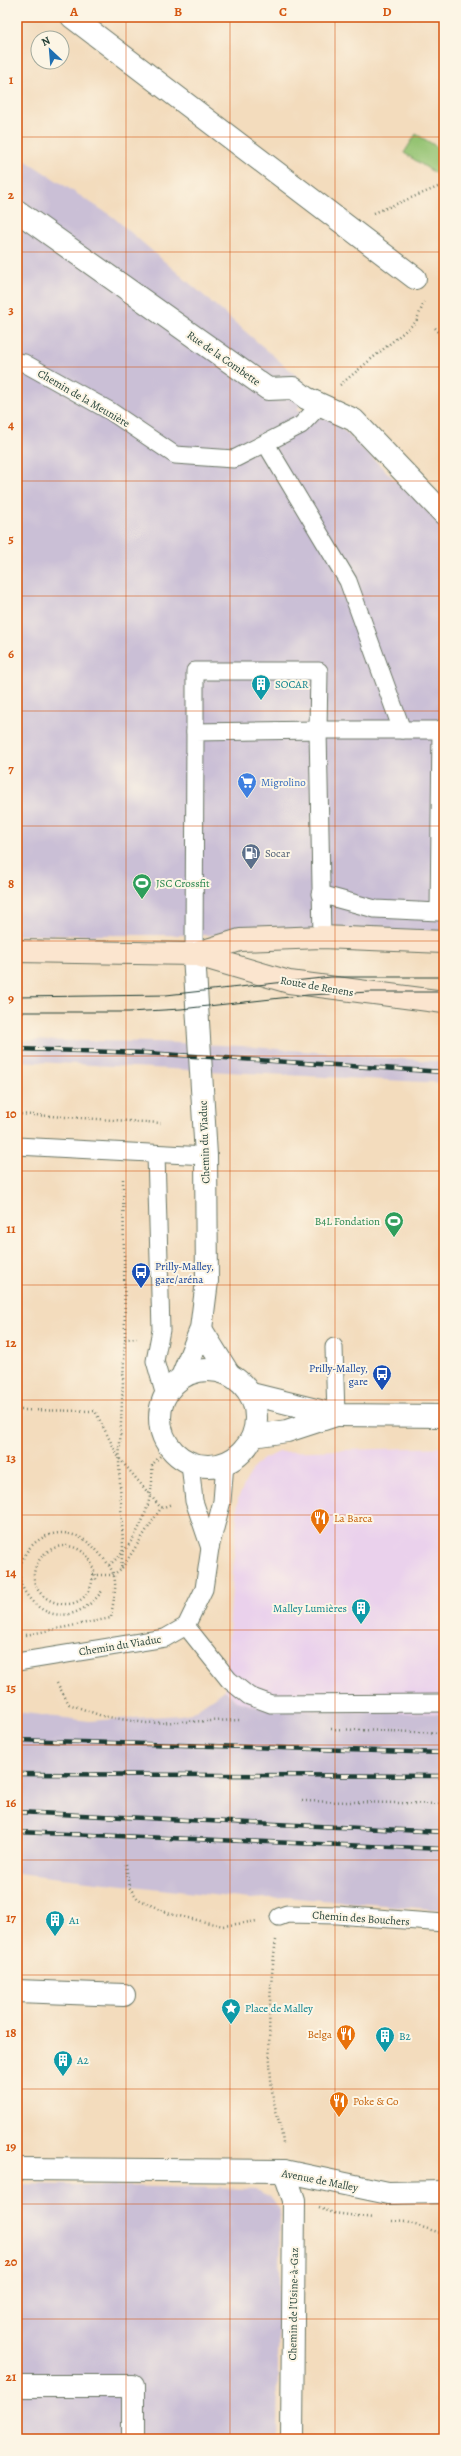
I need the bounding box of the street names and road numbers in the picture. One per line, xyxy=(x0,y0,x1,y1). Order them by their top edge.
street label: Rue de la Combette xyxy=(184,327,263,389)
street label: Chemin de la Meunière xyxy=(35,366,133,431)
street label: Route de Renens xyxy=(279,973,355,1000)
street label: Chemin du Viaduc xyxy=(196,1100,213,1184)
street label: Chemin du Viaduc xyxy=(78,1632,163,1659)
street label: Chemin des Bouchers xyxy=(312,1908,410,1929)
street label: Avenue de Malley xyxy=(279,2166,359,2195)
street label: Chemin de l'Usine-à-Gaz xyxy=(285,2248,302,2360)

